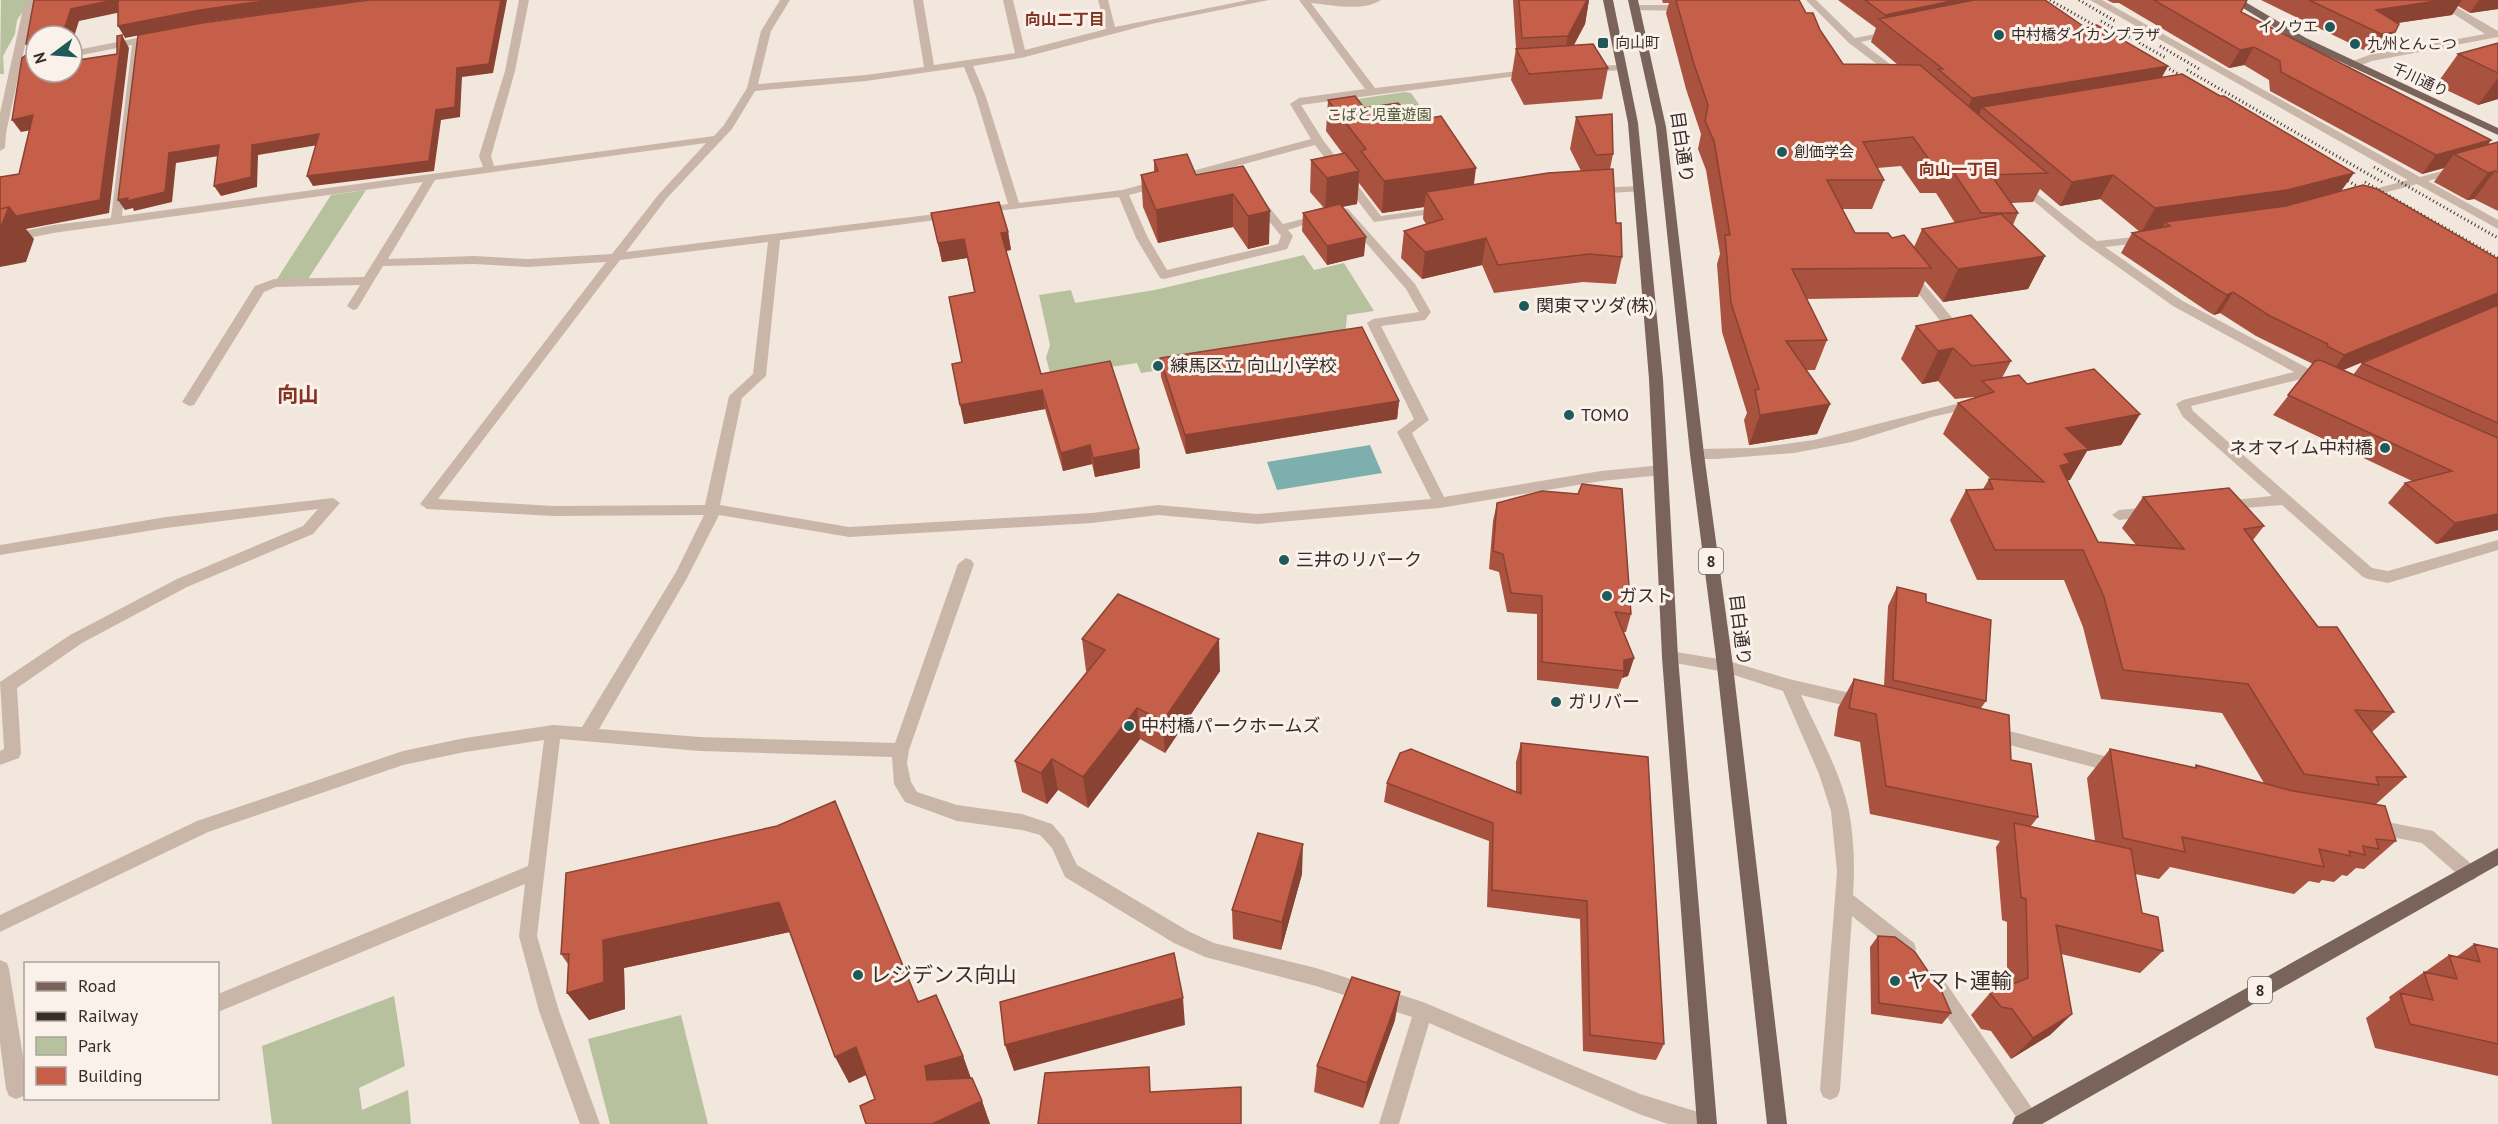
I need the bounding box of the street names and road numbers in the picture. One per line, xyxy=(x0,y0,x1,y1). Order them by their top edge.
street label: 千川通り xyxy=(2389,58,2451,101)
street label: 目白通り xyxy=(1666,110,1699,184)
road number: 8 xyxy=(1699,548,1723,574)
street label: 目白通り xyxy=(1725,593,1756,667)
road number: 8 xyxy=(2248,977,2272,1003)

